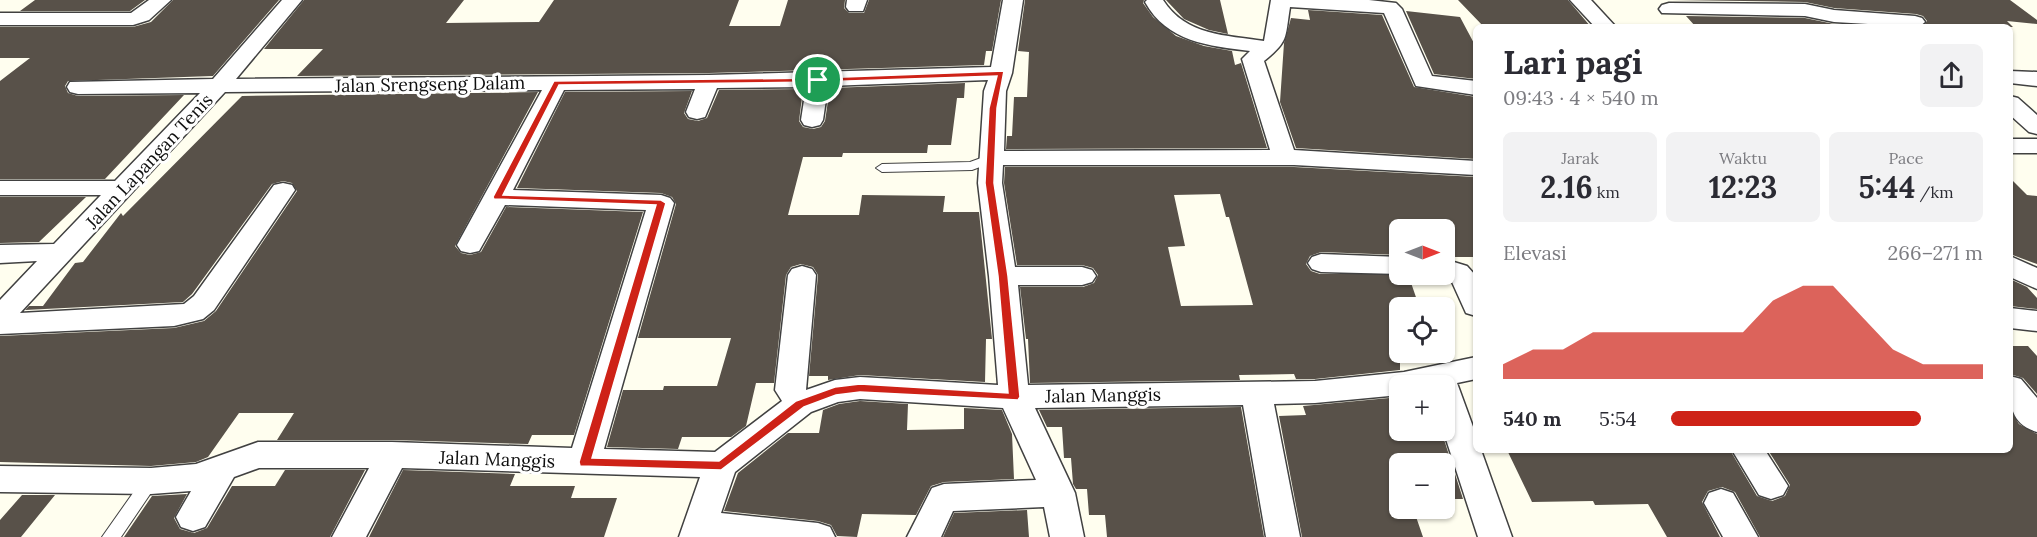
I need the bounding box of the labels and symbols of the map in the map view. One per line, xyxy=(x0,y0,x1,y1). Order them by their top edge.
pin xyxy=(792,54,843,105)
street label: Jalan Srengseng Dalam xyxy=(334,71,525,97)
street label: Jalan Lapangan Tenis xyxy=(80,89,218,234)
north arrow xyxy=(1389,219,1455,285)
street label: Jalan Manggis xyxy=(1044,382,1161,408)
street label: Jalan Manggis xyxy=(438,445,555,473)

